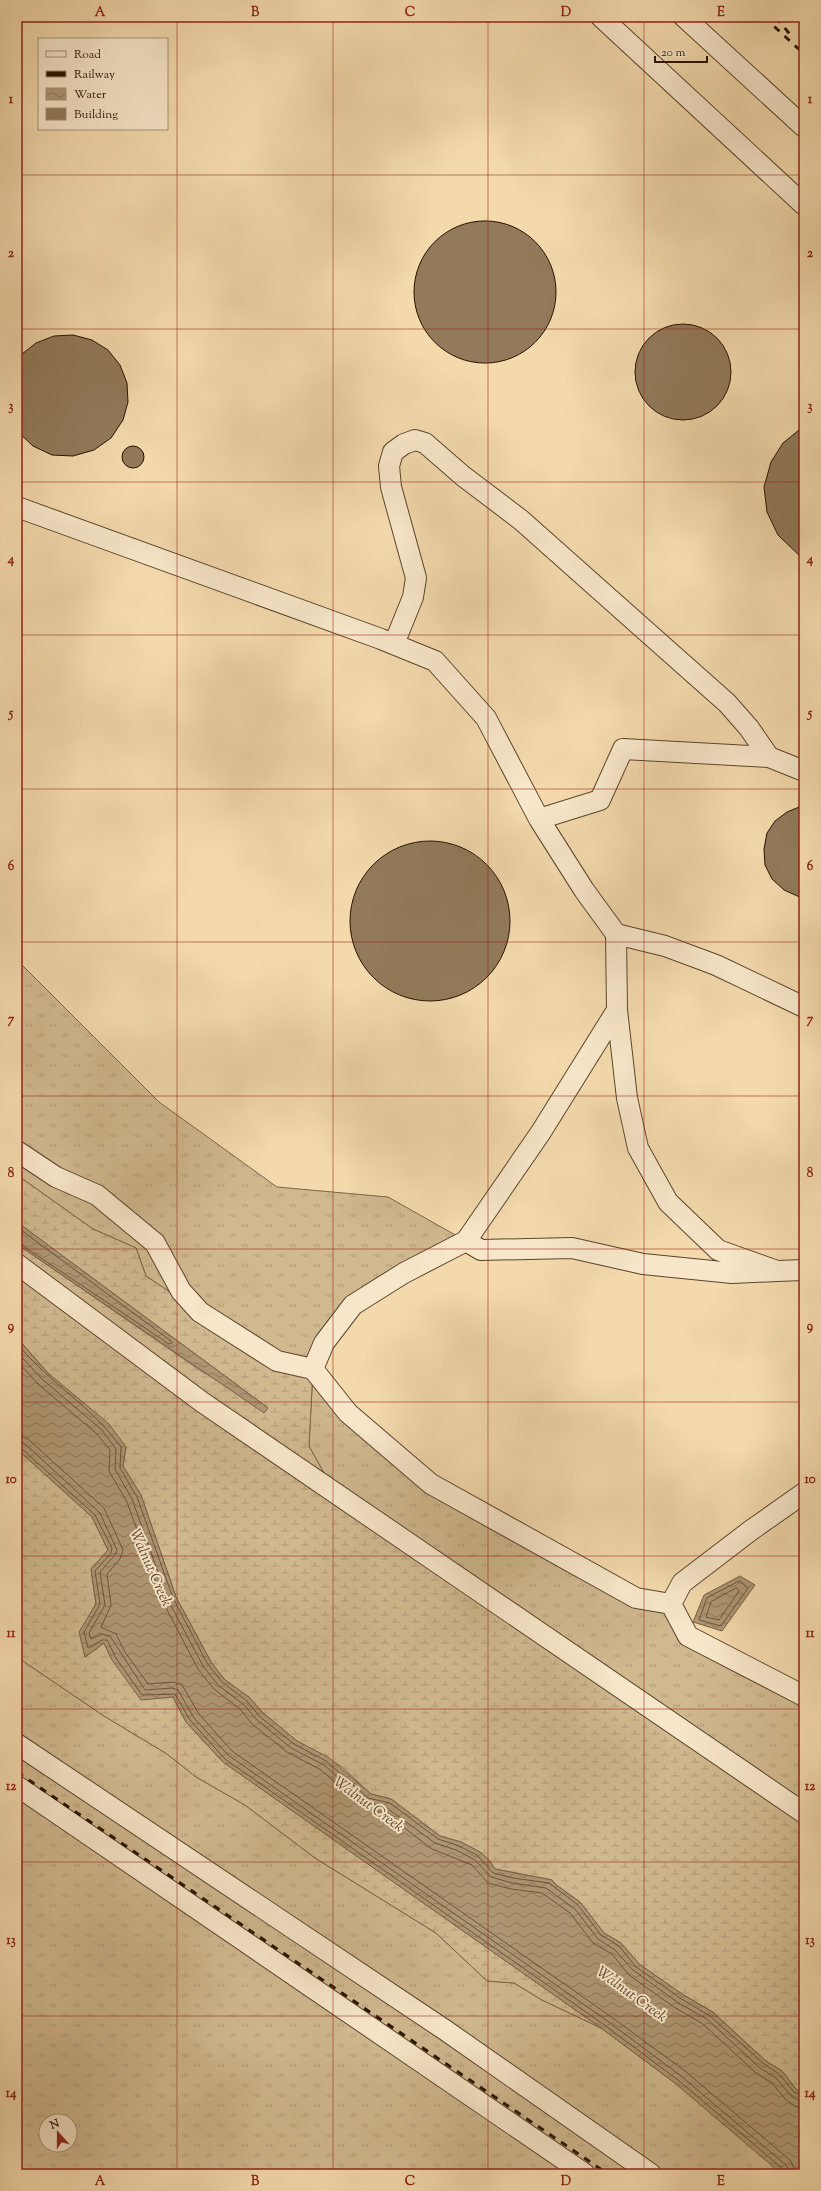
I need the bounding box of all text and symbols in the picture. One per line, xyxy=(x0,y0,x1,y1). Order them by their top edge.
text: A xyxy=(95,4,106,22)
text: B xyxy=(251,4,260,22)
text: C xyxy=(405,4,415,22)
text: D xyxy=(561,4,571,22)
text: E xyxy=(717,4,725,22)
legend xyxy=(38,38,168,130)
scale bar xyxy=(655,38,707,64)
text: 20 m xyxy=(661,44,686,62)
text: Road xyxy=(74,46,101,64)
text: Railway xyxy=(74,66,115,84)
text: Water xyxy=(74,86,107,104)
text: 1 xyxy=(9,91,14,109)
text: 1 xyxy=(808,91,813,109)
text: Building xyxy=(74,106,118,124)
text: 2 xyxy=(8,245,15,263)
text: 2 xyxy=(807,245,814,263)
text: 3 xyxy=(8,398,14,416)
text: 3 xyxy=(807,398,813,416)
text: 4 xyxy=(7,551,15,569)
text: 4 xyxy=(806,551,814,569)
text: 5 xyxy=(8,705,14,723)
text: 5 xyxy=(807,705,813,723)
text: 6 xyxy=(8,858,15,876)
text: 6 xyxy=(807,858,814,876)
text: 7 xyxy=(8,1011,15,1029)
text: 7 xyxy=(807,1011,814,1029)
text: 8 xyxy=(8,1165,15,1183)
text: 8 xyxy=(807,1165,814,1183)
text: 9 xyxy=(8,1318,15,1336)
text: 9 xyxy=(807,1318,814,1336)
text: 10 xyxy=(5,1471,17,1489)
text: 10 xyxy=(804,1471,816,1489)
water label: Walnut Creek xyxy=(124,1526,177,1610)
text: 11 xyxy=(7,1625,16,1643)
text: 11 xyxy=(806,1625,815,1643)
water label: Walnut Creek xyxy=(328,1772,408,1838)
text: 12 xyxy=(6,1778,17,1796)
text: 12 xyxy=(805,1778,816,1796)
text: 13 xyxy=(6,1932,16,1950)
text: 13 xyxy=(805,1932,815,1950)
water label: Walnut Creek xyxy=(591,1962,671,2028)
text: 14 xyxy=(6,2085,17,2103)
text: 14 xyxy=(805,2085,816,2103)
north arrow xyxy=(38,2113,78,2153)
text: N xyxy=(47,2115,62,2134)
text: A xyxy=(95,2173,106,2191)
text: B xyxy=(251,2173,260,2191)
text: C xyxy=(405,2173,415,2191)
text: D xyxy=(561,2173,571,2191)
text: E xyxy=(717,2173,725,2191)

